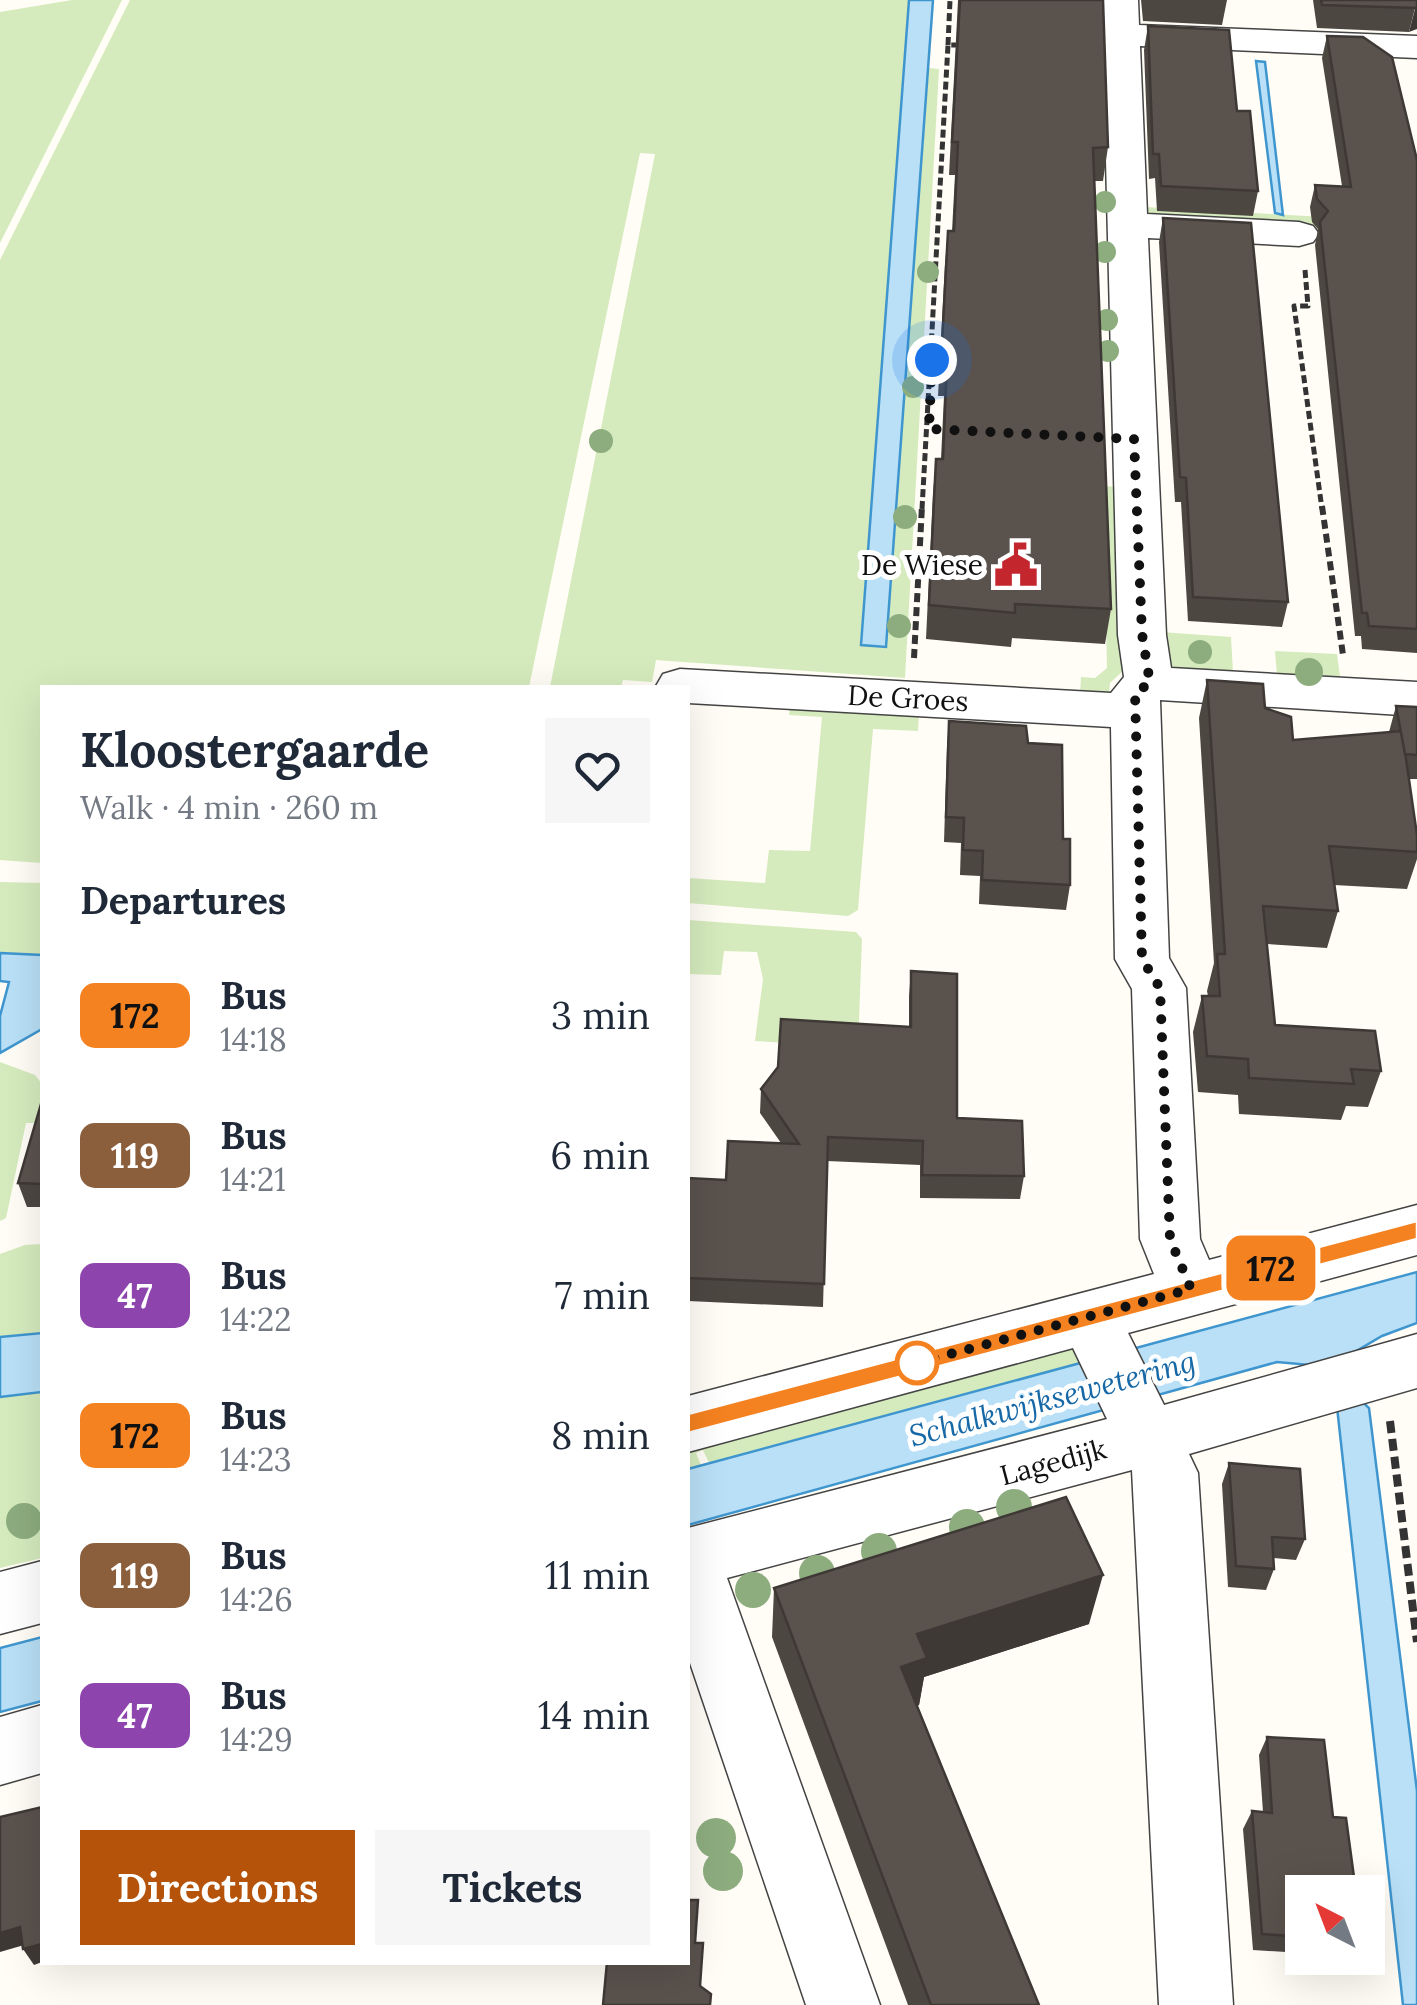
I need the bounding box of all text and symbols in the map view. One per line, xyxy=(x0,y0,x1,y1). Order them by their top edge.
your location xyxy=(907,335,957,385)
public building icon: De Wiese xyxy=(992,541,1040,589)
place label: De Wiese xyxy=(861,547,983,583)
street label: De Groes xyxy=(847,677,969,719)
button: heart xyxy=(545,718,650,823)
text: Kloostergaarde xyxy=(80,719,429,780)
text: Walk · 4 min · 260 m xyxy=(80,787,378,828)
text: Departures xyxy=(80,876,286,924)
text: Bus xyxy=(220,971,287,1019)
text: 3 min xyxy=(551,991,650,1039)
text: 172 xyxy=(110,993,160,1038)
text: 14:18 xyxy=(220,1019,287,1060)
text: Bus xyxy=(220,1111,287,1159)
text: 6 min xyxy=(550,1131,650,1179)
text: 119 xyxy=(111,1133,159,1178)
text: 14:21 xyxy=(220,1159,286,1200)
line badge: 172 xyxy=(1214,1236,1328,1300)
text: 172 xyxy=(1246,1246,1296,1291)
text: Bus xyxy=(220,1251,287,1299)
text: 7 min xyxy=(555,1271,650,1319)
text: 47 xyxy=(117,1273,153,1318)
text: 14:22 xyxy=(220,1299,291,1340)
water label: Schalkwijksewetering xyxy=(905,1341,1199,1455)
unlabelled marker xyxy=(896,1342,938,1384)
text: Bus xyxy=(220,1391,287,1439)
text: 8 min xyxy=(551,1411,650,1459)
text: 172 xyxy=(110,1413,160,1458)
street label: Lagedijk xyxy=(996,1431,1110,1493)
text: 14:23 xyxy=(220,1439,292,1480)
text: Bus xyxy=(220,1531,287,1579)
text: 11 min xyxy=(545,1551,650,1599)
text: 119 xyxy=(111,1553,159,1598)
text: 14:26 xyxy=(220,1579,293,1620)
text: Bus xyxy=(220,1671,287,1719)
text: 14 min xyxy=(538,1691,650,1739)
text: 47 xyxy=(117,1693,153,1738)
text: 14:29 xyxy=(220,1719,293,1760)
button: Directions xyxy=(80,1830,355,1945)
button: Tickets xyxy=(375,1830,650,1945)
north arrow xyxy=(1285,1875,1385,1975)
map controls xyxy=(1285,1875,1385,1975)

